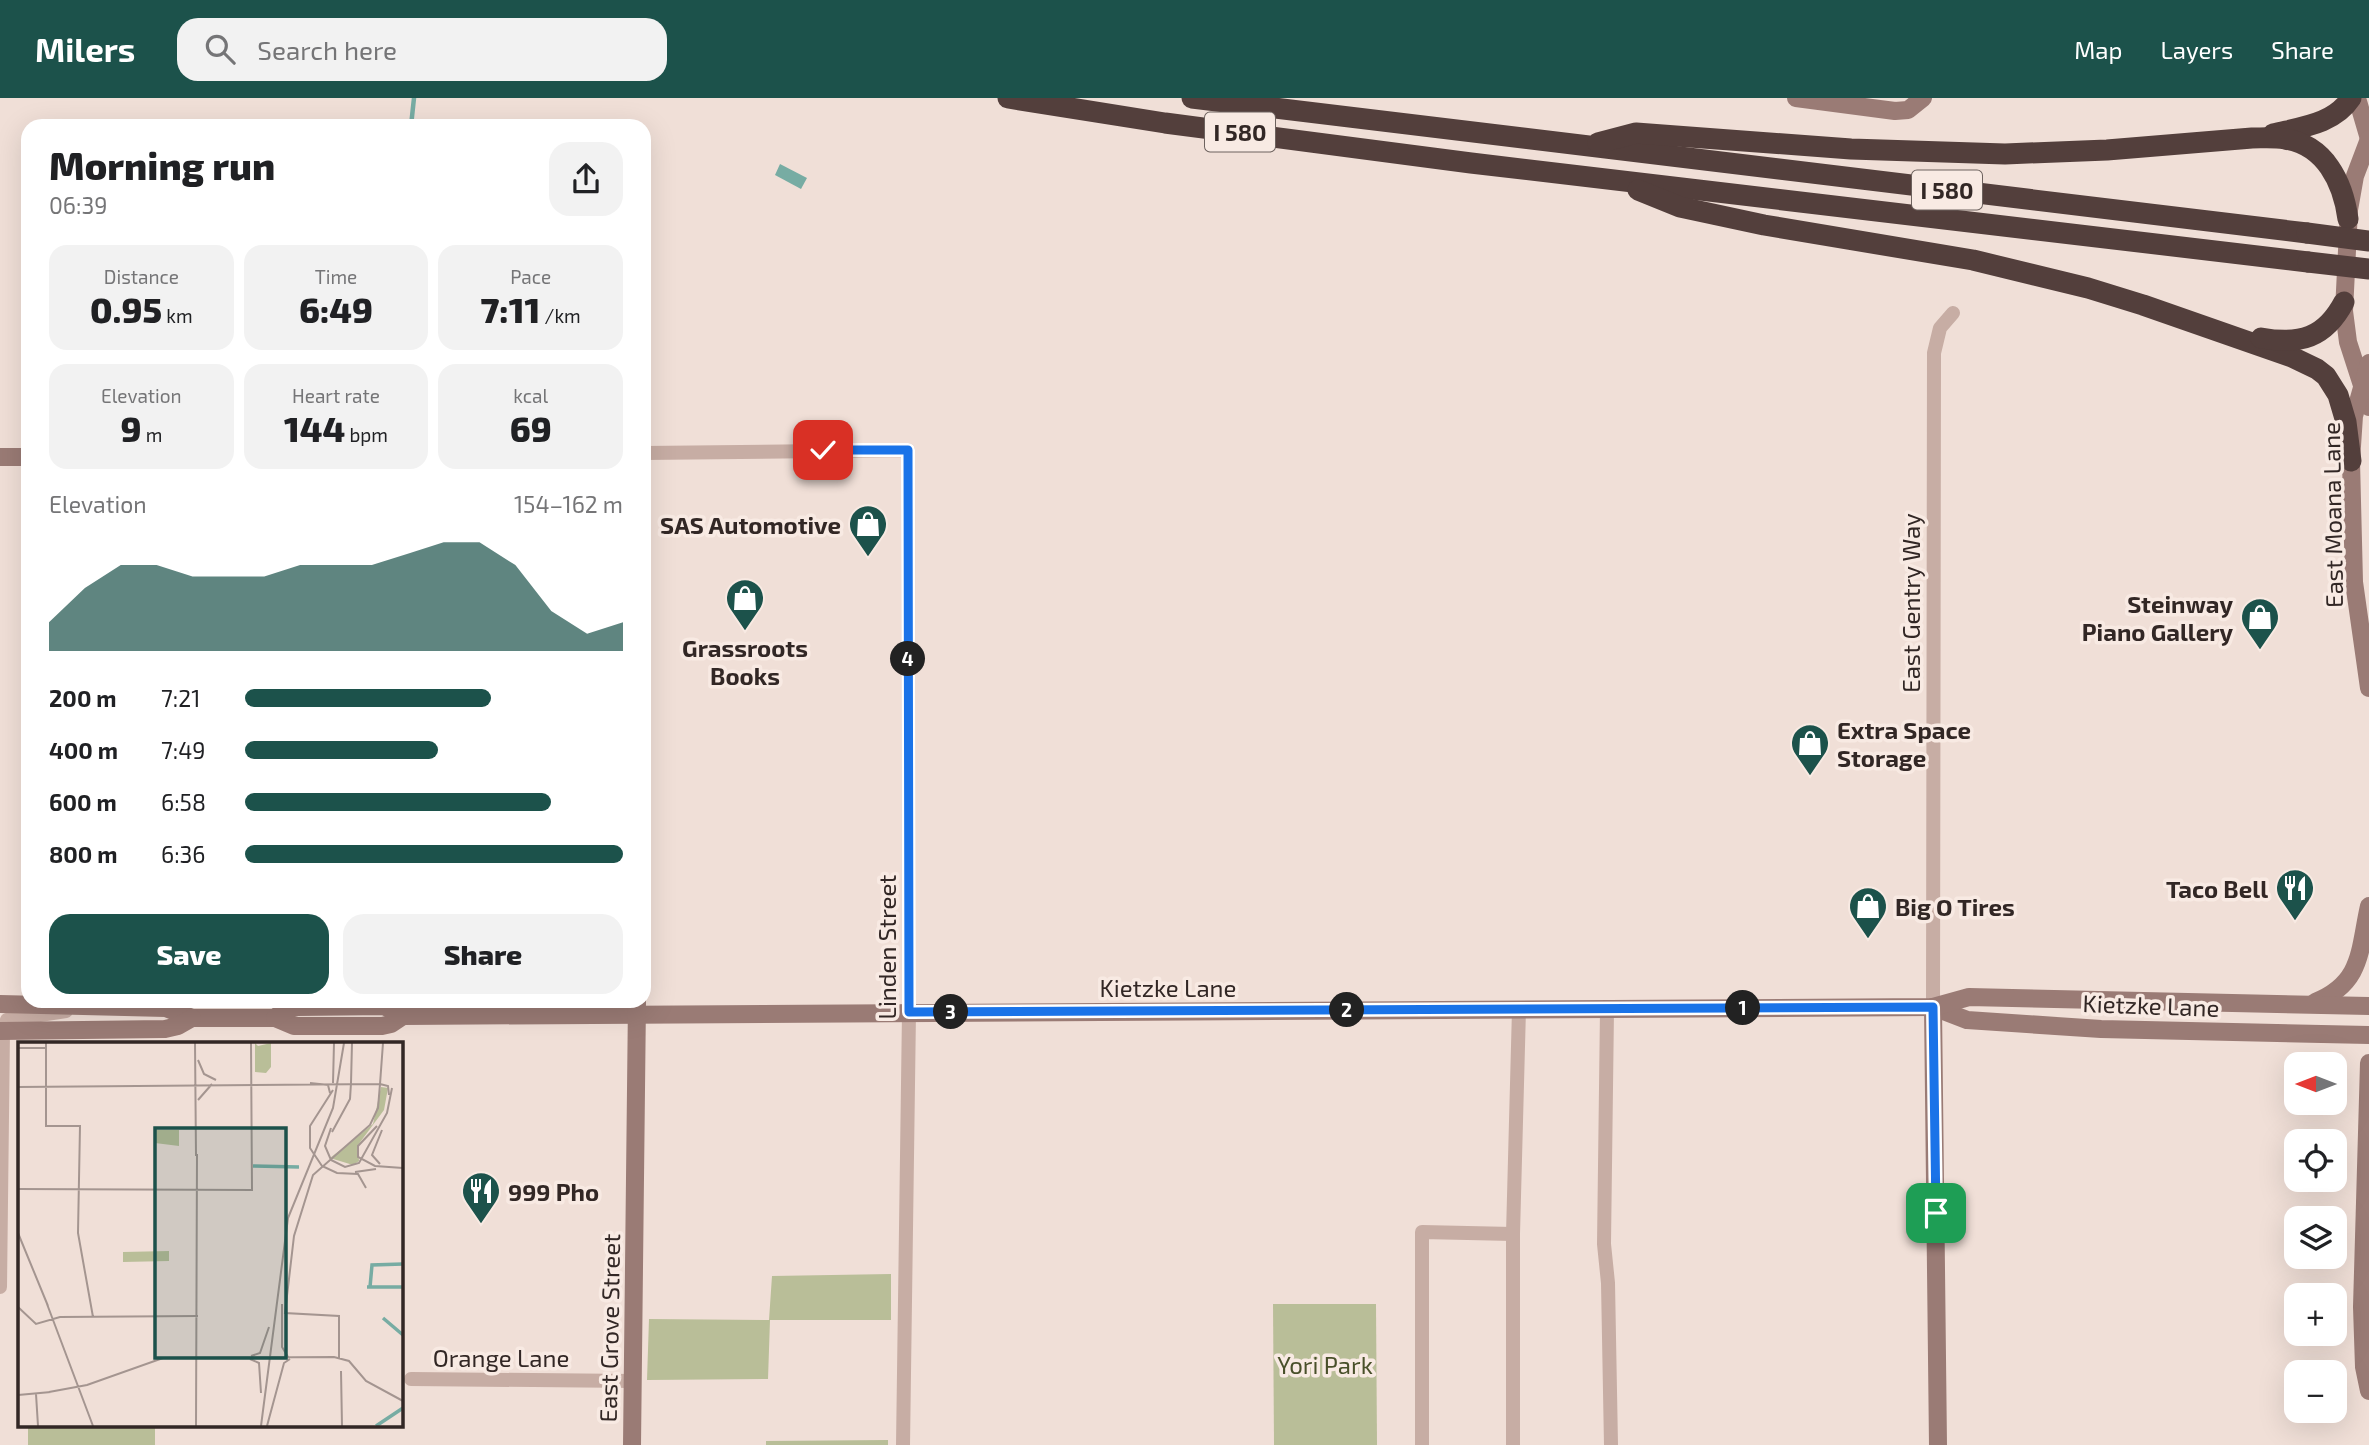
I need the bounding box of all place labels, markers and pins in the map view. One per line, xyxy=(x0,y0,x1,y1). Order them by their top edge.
pin xyxy=(793,420,853,480)
shop icon: SAS Automotive xyxy=(847,503,889,558)
place label: SAS Automotive xyxy=(660,510,841,539)
shop icon: Grassroots Books xyxy=(724,577,766,632)
place label: Steinway Piano Gallery xyxy=(2082,589,2233,646)
shop icon: Steinway Piano Gallery xyxy=(2239,596,2281,651)
place label: Grassroots Books xyxy=(682,633,808,690)
pin: 4 xyxy=(890,642,926,676)
place label: Extra Space Storage xyxy=(1837,715,1971,772)
shop icon: Extra Space Storage xyxy=(1789,722,1831,777)
restaurant icon: Taco Bell xyxy=(2274,867,2316,922)
place label: Taco Bell xyxy=(2166,874,2268,903)
shop icon: Big O Tires xyxy=(1847,885,1889,940)
place label: Big O Tires xyxy=(1895,892,2015,921)
pin: 1 xyxy=(1726,990,1760,1026)
pin: 2 xyxy=(1330,992,1364,1028)
pin: 3 xyxy=(934,995,968,1030)
restaurant icon: 999 Pho xyxy=(460,1170,502,1225)
place label: 999 Pho xyxy=(508,1177,599,1206)
pin xyxy=(1906,1183,1966,1243)

